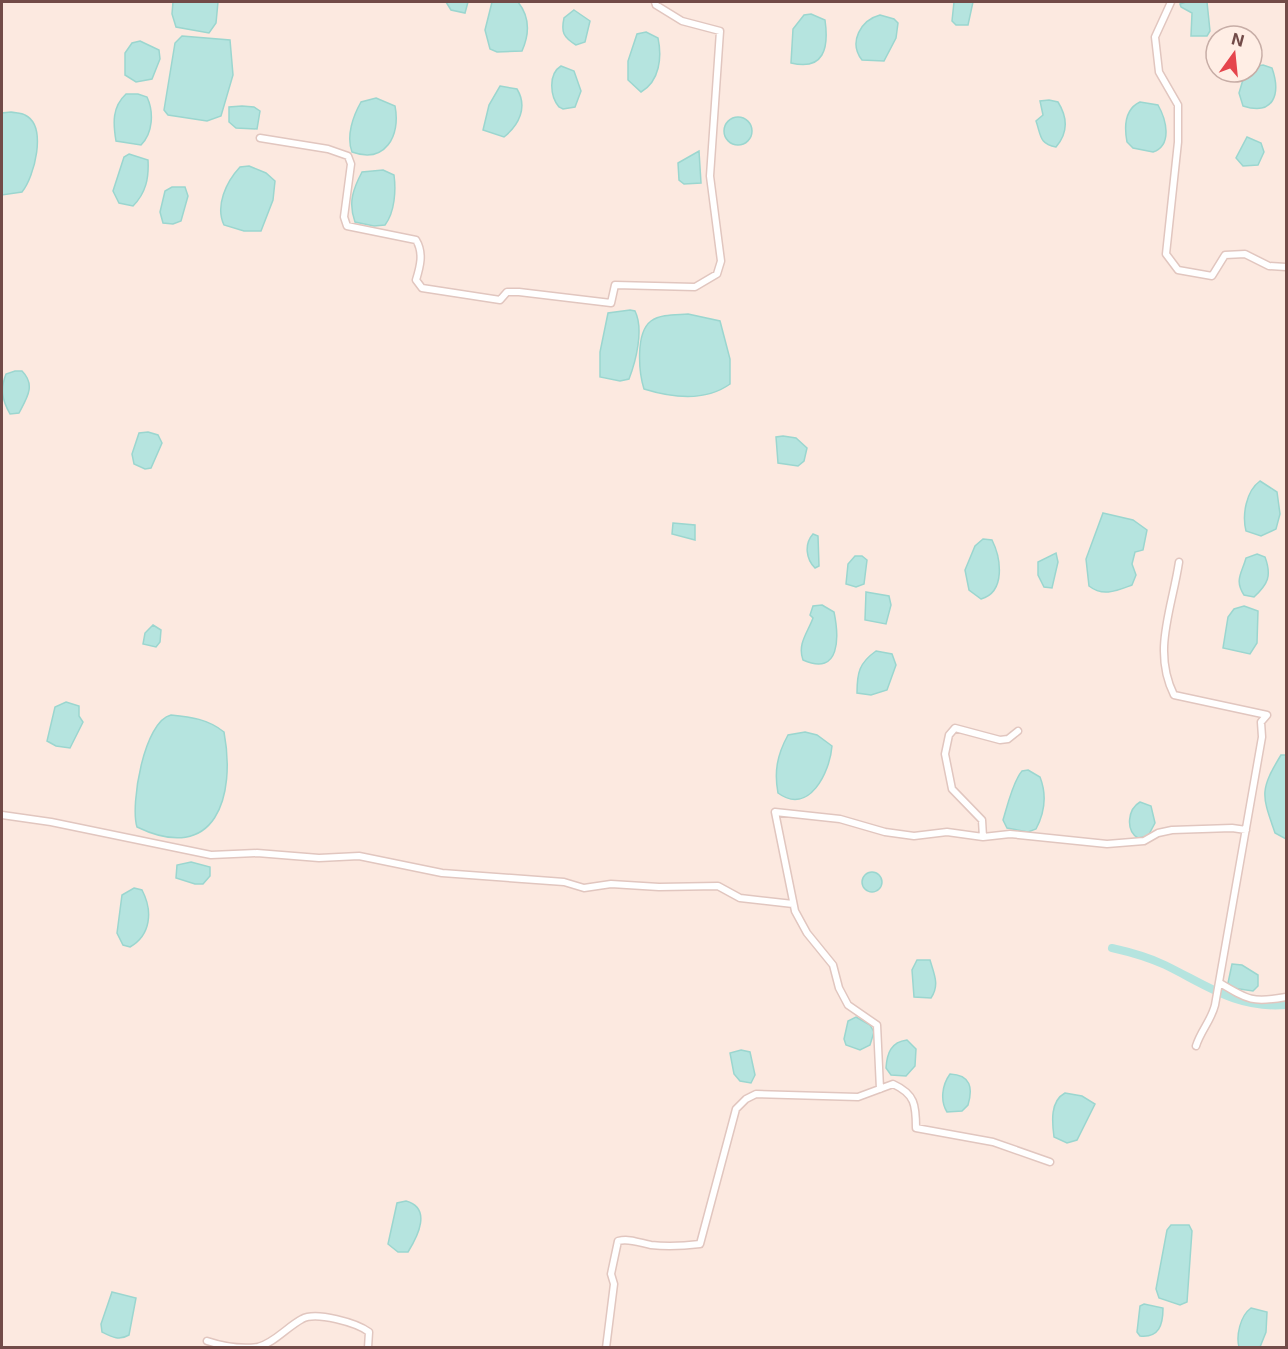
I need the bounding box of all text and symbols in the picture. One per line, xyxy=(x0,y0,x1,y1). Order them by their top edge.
north arrow xyxy=(1204,24,1264,84)
text: N xyxy=(1229,28,1246,51)

